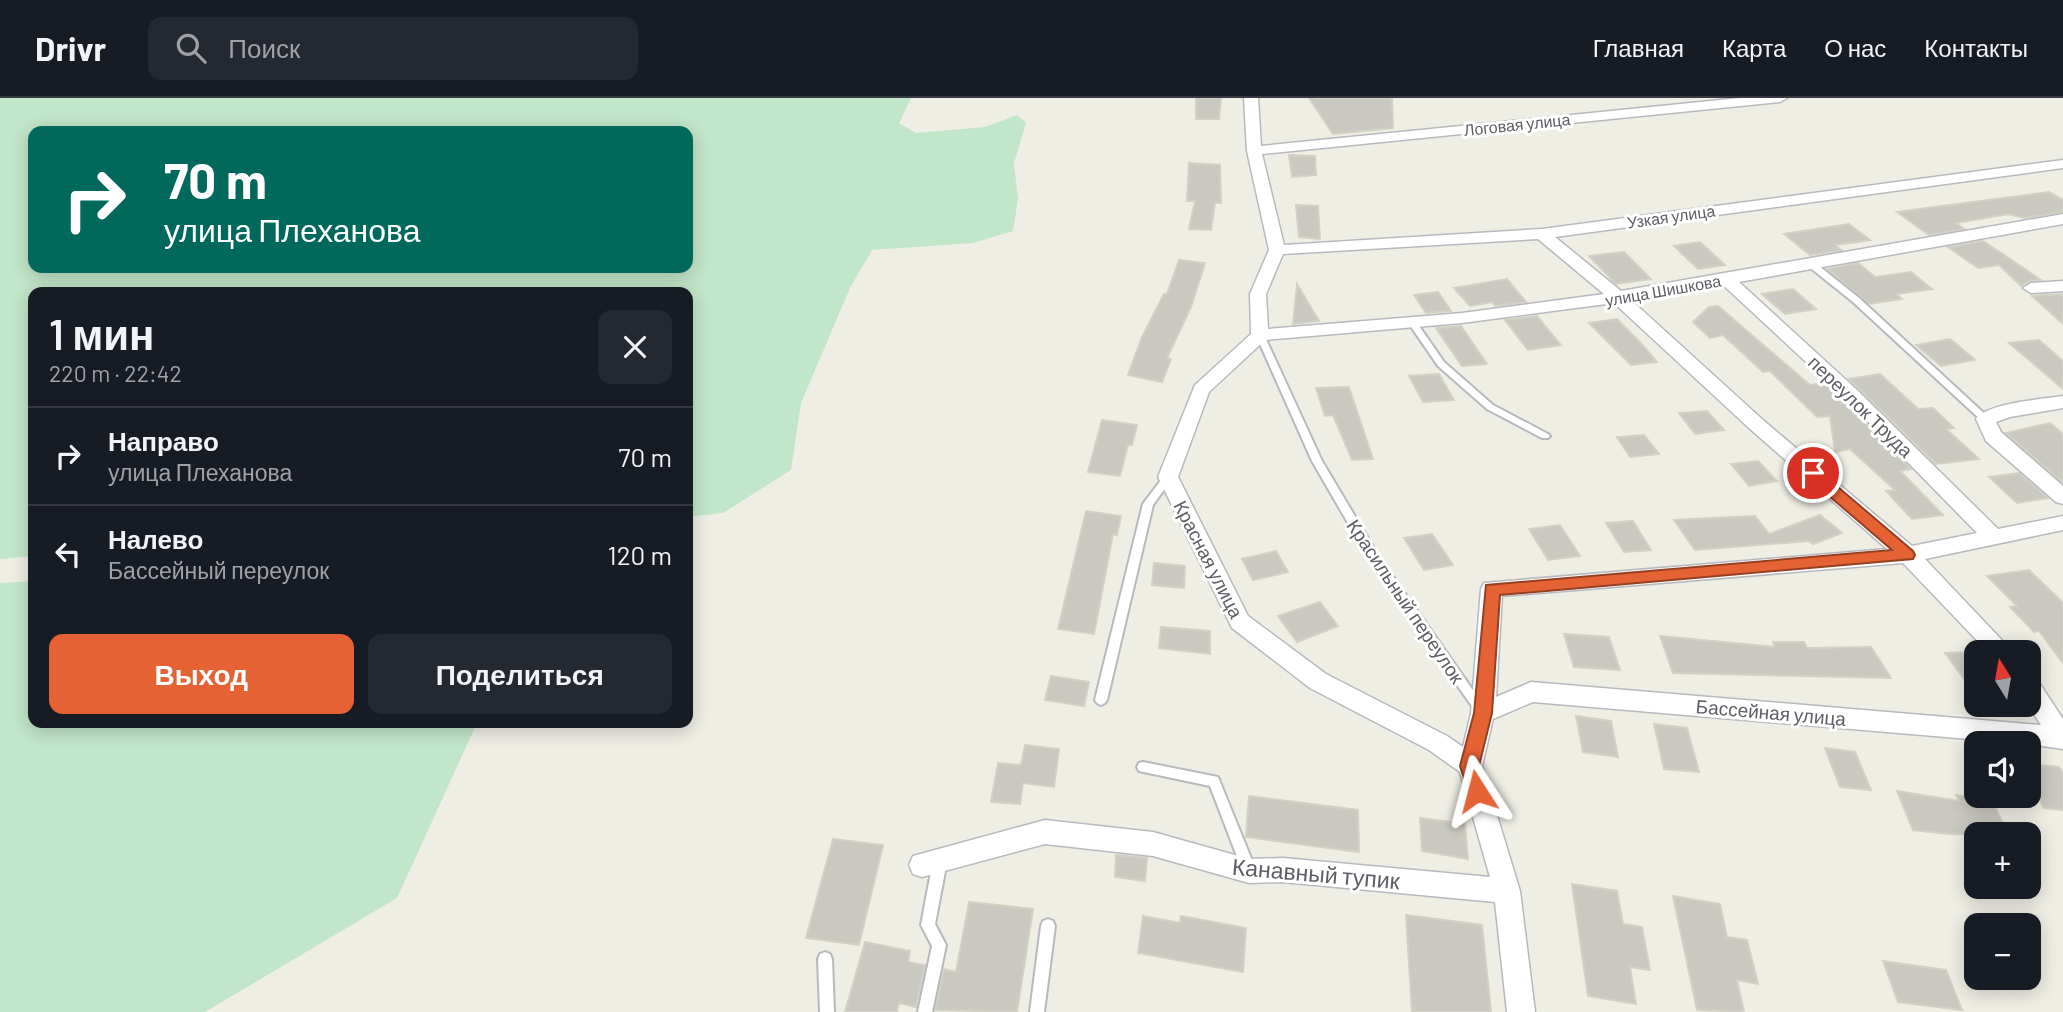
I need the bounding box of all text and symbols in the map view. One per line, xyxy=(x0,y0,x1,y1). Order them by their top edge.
search box xyxy=(148,17,638,80)
text: Drivr xyxy=(35,28,106,68)
icon: search xyxy=(172,29,210,67)
text: Поиск xyxy=(228,32,300,63)
text: Главная xyxy=(1593,33,1684,62)
text: Карта xyxy=(1722,33,1786,62)
text: О нас xyxy=(1824,33,1886,62)
text: Контакты xyxy=(1924,33,2028,62)
street label: Логовая улица xyxy=(1463,109,1571,139)
text: 70 m xyxy=(164,150,267,209)
icon: right xyxy=(49,154,140,245)
street label: Узкая улица xyxy=(1626,200,1716,232)
text: улица Плеханова xyxy=(164,210,420,248)
street label: улица Шишкова xyxy=(1604,270,1722,310)
text: 1 мин xyxy=(49,308,154,358)
button: close xyxy=(598,310,672,384)
street label: переулок Труда xyxy=(1804,350,1918,462)
text: 220 m · 22:42 xyxy=(49,359,182,387)
text: Направо xyxy=(108,425,219,456)
icon: right xyxy=(49,437,87,475)
text: 70 m xyxy=(618,441,672,472)
pin xyxy=(1783,443,1843,503)
icon: arrive xyxy=(1794,454,1832,492)
text: улица Плеханова xyxy=(108,458,292,486)
street label: Красная улица xyxy=(1169,496,1249,622)
street label: Красильный переулок xyxy=(1343,515,1470,688)
text: Налево xyxy=(108,523,203,554)
icon: left xyxy=(49,535,87,573)
text: 120 m xyxy=(608,539,672,570)
text: Бассейный переулок xyxy=(108,556,329,584)
button: Выход xyxy=(49,634,354,714)
button: Поделиться xyxy=(368,634,672,714)
north arrow xyxy=(1964,640,2040,718)
map controls xyxy=(1964,640,2041,990)
street label: Бассейная улица xyxy=(1695,694,1847,730)
button: sound xyxy=(1964,731,2041,808)
position arrow xyxy=(1440,754,1514,828)
button: + xyxy=(1964,822,2041,899)
street label: Канавный тупик xyxy=(1231,852,1402,894)
button: − xyxy=(1964,913,2041,990)

